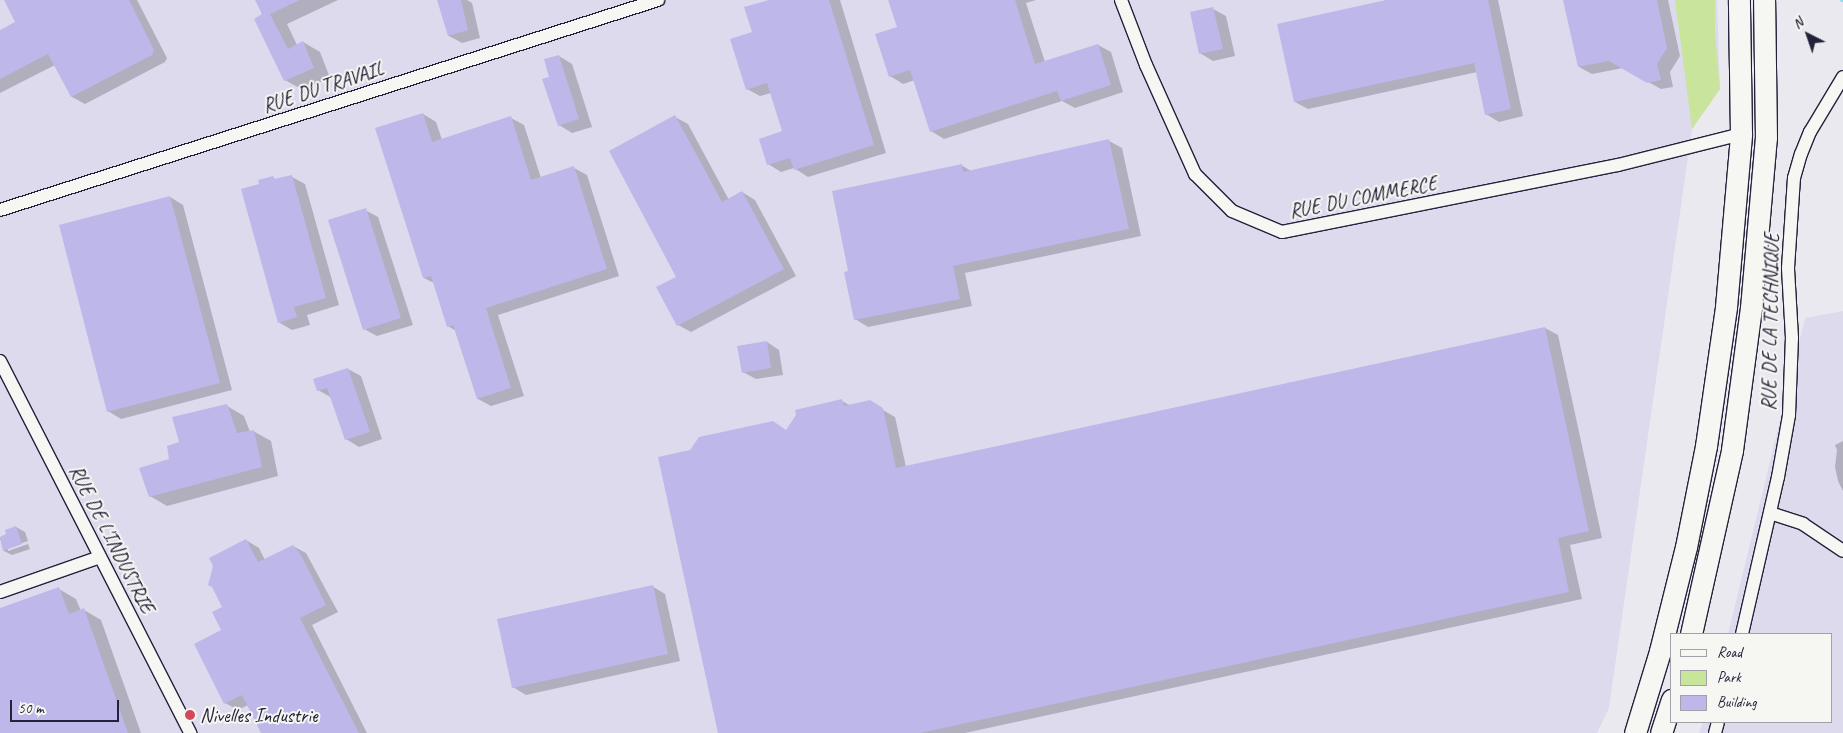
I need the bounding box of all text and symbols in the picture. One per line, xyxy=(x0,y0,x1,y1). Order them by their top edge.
north arrow xyxy=(1783,10,1833,60)
text: N xyxy=(1789,14,1807,33)
street label: RUE DU TRAVAIL xyxy=(259,56,387,118)
street label: RUE DU COMMERCE xyxy=(1287,171,1439,223)
street label: RUE DE LA TECHNIQUE xyxy=(1756,233,1784,411)
street label: RUE DE L'INDUSTRIE xyxy=(64,461,160,617)
legend xyxy=(1670,633,1833,723)
text: Road xyxy=(1717,643,1742,662)
text: Park xyxy=(1717,668,1741,687)
scale bar xyxy=(12,690,121,722)
text: Building xyxy=(1717,693,1756,712)
text: 50 m xyxy=(18,699,44,718)
place label: Nivelles Industrie xyxy=(200,703,317,727)
marker: Nivelles Industrie xyxy=(184,709,196,721)

